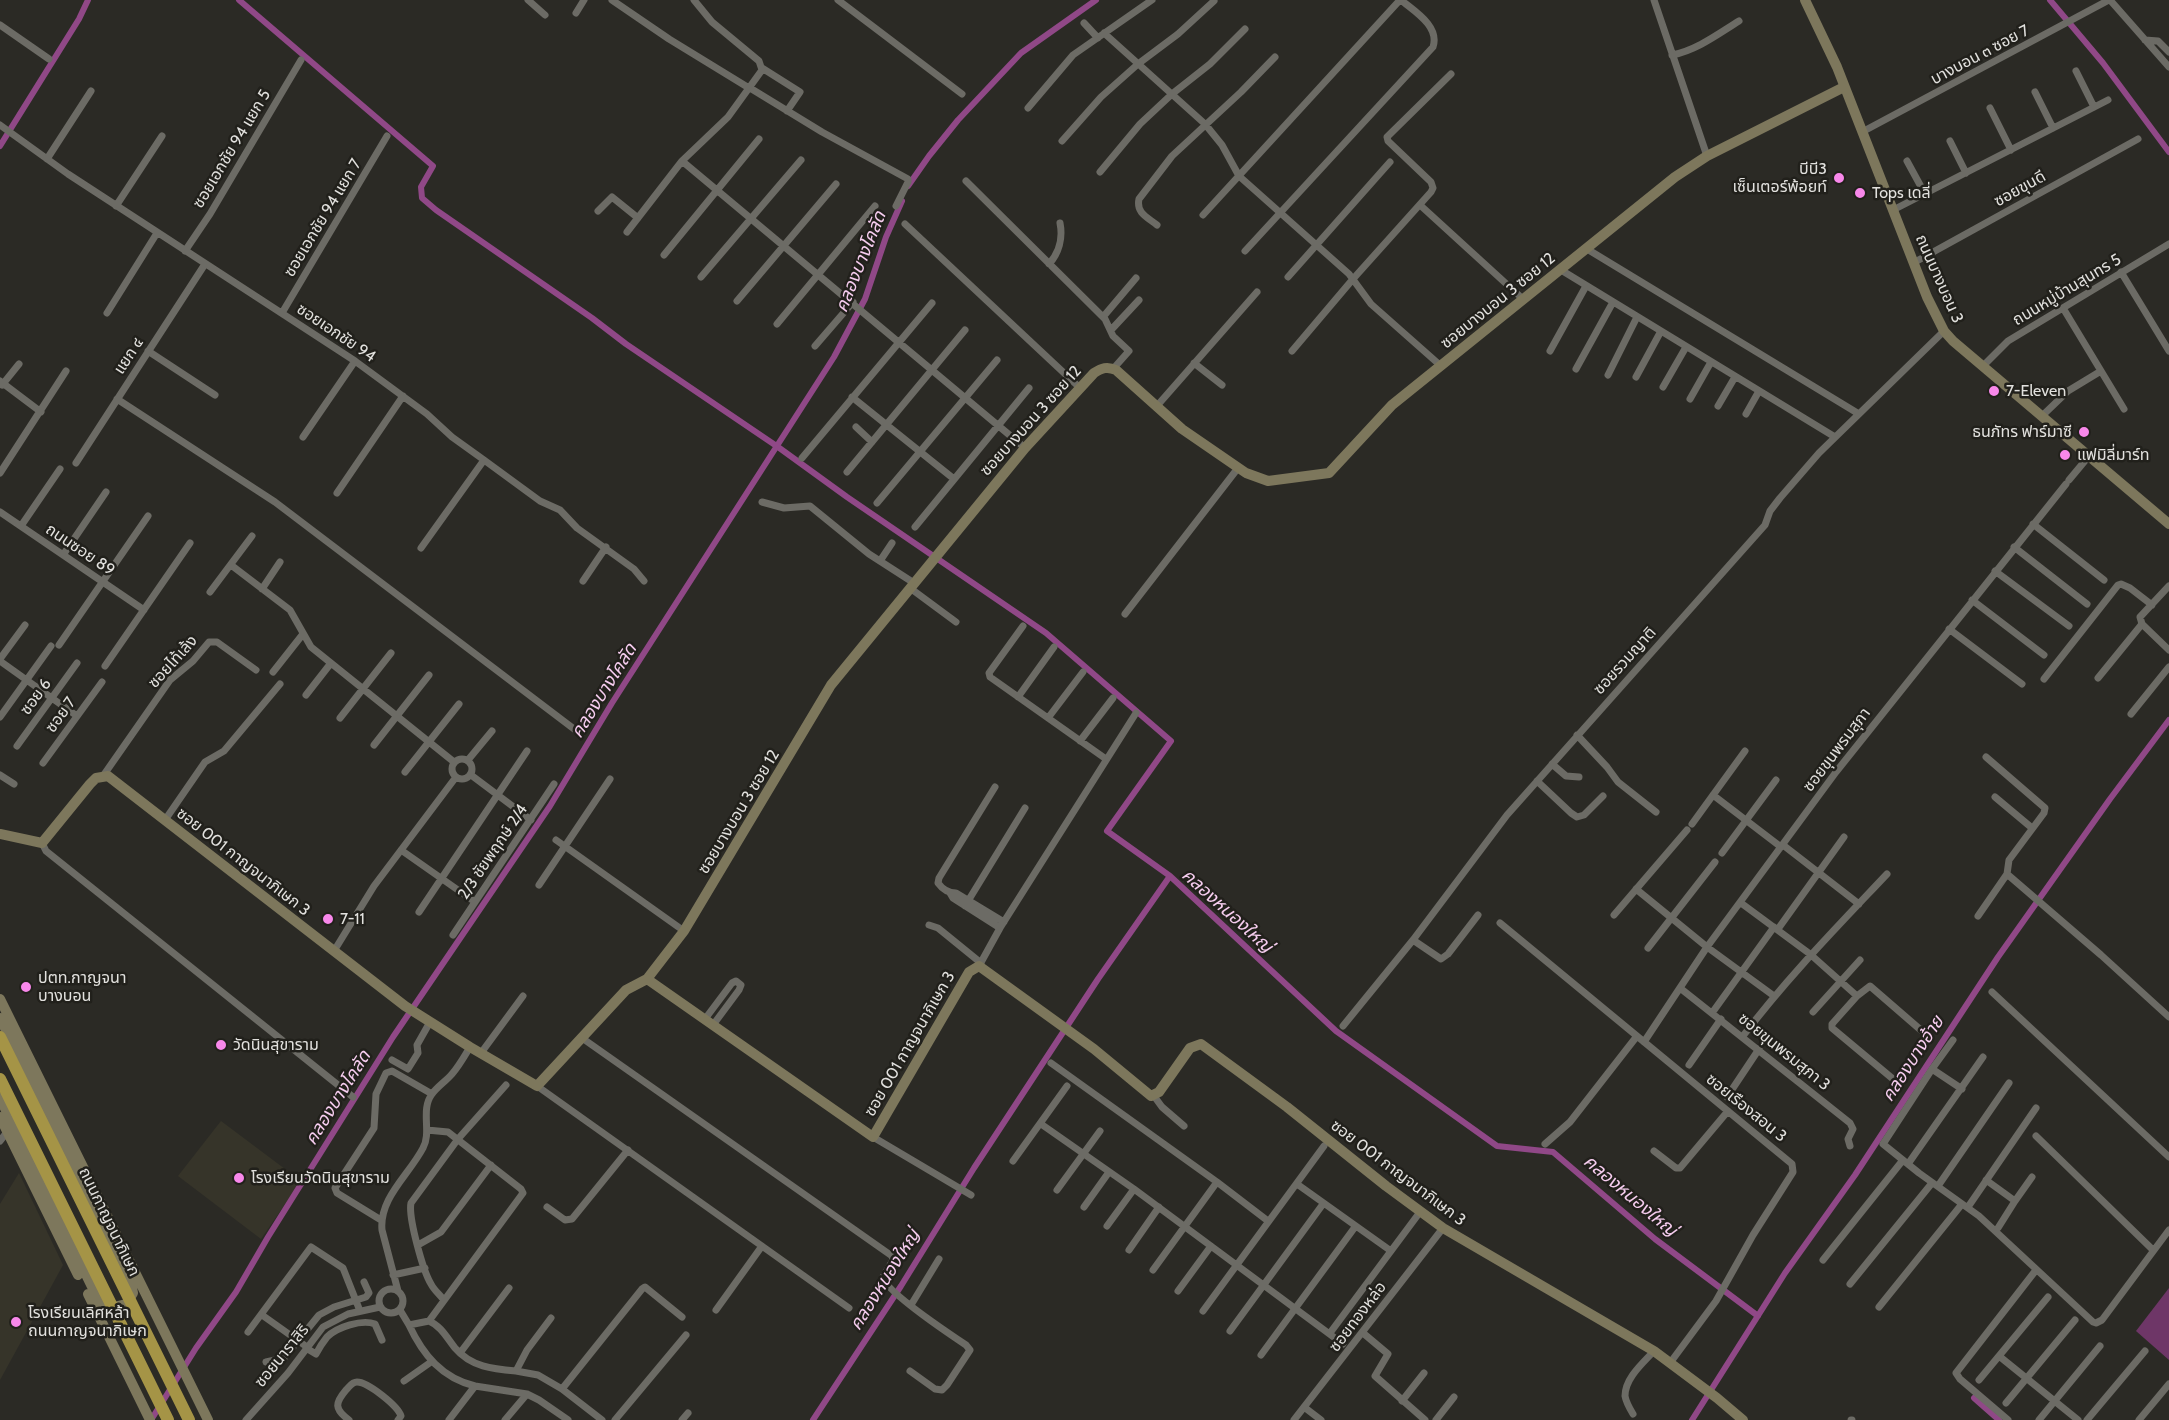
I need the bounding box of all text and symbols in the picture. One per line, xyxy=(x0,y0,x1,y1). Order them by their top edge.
street label: บางบอน ๓ ซอย 7 xyxy=(1927,21,2033,89)
street label: ซอยเอกชัย 94 แยก 5 xyxy=(189,86,275,212)
street label: ซอยเอกชัย 94 แยก 7 xyxy=(280,156,366,280)
place label: บีบี3 เซ็นเตอร์พ้อยท์ xyxy=(1732,159,1827,197)
street label: ซอยขุนดี xyxy=(1991,167,2049,211)
marker: บีบี3 เซ็นเตอร์พ้อยท์ xyxy=(1832,171,1846,185)
place label: Tops เดลี่ xyxy=(1872,183,1931,203)
marker: Tops เดลี่ xyxy=(1853,186,1867,200)
water label: คลองบางโคลัด xyxy=(831,208,891,316)
street label: ถนนบางบอน 3 xyxy=(1911,232,1967,326)
street label: ซอยบางบอน 3 ซอย 12 xyxy=(1437,249,1559,353)
street label: ถนนหมู่บ้านสุนทร 5 xyxy=(2009,250,2125,330)
street label: ซอยเอกชัย 94 xyxy=(293,300,379,366)
street label: แยก ๔ xyxy=(110,334,148,378)
street label: ซอยบางบอน 3 ซอย 12 xyxy=(976,362,1086,480)
place label: 7-Eleven xyxy=(2006,381,2066,401)
marker: 7-Eleven xyxy=(1987,384,2001,398)
place label: ธนภัทร ฟาร์มาซี xyxy=(1972,422,2072,442)
marker: ธนภัทร ฟาร์มาซี xyxy=(2077,425,2091,439)
place label: แฟมิลี่มาร์ท xyxy=(2077,445,2150,465)
marker: แฟมิลี่มาร์ท xyxy=(2058,448,2072,462)
street label: ถนนซอย 89 xyxy=(42,520,118,580)
street label: ซอยรวมญาติ xyxy=(1590,623,1660,699)
street label: ซอยไท้เล้ง xyxy=(144,632,202,692)
water label: คลองบางโคลัด xyxy=(567,640,641,742)
street label: ซอย 6 xyxy=(16,675,56,719)
street label: ซอย 7 xyxy=(42,693,80,737)
street label: ซอยขุนพรมสุภา xyxy=(1799,704,1875,796)
street label: ซอยบางบอน 3 ซอย 12 xyxy=(694,746,784,878)
street label: 2/3 ชัยพฤกษ์ 2/4 xyxy=(454,801,532,903)
street label: ซอย 001 กาญจนาภิเษก 3 xyxy=(172,804,314,920)
water label: คลองหนองใหญ่ xyxy=(1177,864,1277,958)
place label: 7-11 xyxy=(340,909,365,929)
marker: 7-11 xyxy=(321,912,335,926)
place label: ปตท.กาญจนา บางบอน xyxy=(38,968,126,1006)
street label: ซอย 001 กาญจนาภิเษก 3 xyxy=(861,968,959,1120)
marker: ปตท.กาญจนา บางบอน xyxy=(19,980,33,994)
street label: ซอยขุนพรมสุภา 3 xyxy=(1734,1009,1834,1095)
water label: คลองบางอ้าย xyxy=(1877,1012,1949,1106)
place label: วัดนินสุขาราม xyxy=(233,1035,319,1055)
marker: วัดนินสุขาราม xyxy=(214,1038,228,1052)
water label: คลองบางโคลัด xyxy=(301,1047,375,1149)
street label: ซอยเรืองสอน 3 xyxy=(1702,1070,1790,1146)
street label: ซอย 001 กาญจนาภิเษก 3 xyxy=(1327,1116,1469,1230)
water label: คลองหนองใหญ่ xyxy=(1579,1151,1681,1241)
street label: ถนนกาญจนาภิเษก xyxy=(74,1164,144,1280)
place label: โรงเรียนวัดนินสุขาราม xyxy=(251,1168,390,1188)
marker: โรงเรียนวัดนินสุขาราม xyxy=(232,1171,246,1185)
water label: คลองหนองใหญ่ xyxy=(845,1225,925,1335)
street label: ซอยทองหล่อ xyxy=(1325,1278,1391,1356)
place label: โรงเรียนเลิศหล้า ถนนกาญจนาภิเษก xyxy=(28,1303,147,1341)
marker: โรงเรียนเลิศหล้า ถนนกาญจนาภิเษก xyxy=(9,1315,23,1329)
street label: ซอยนาราสิริ xyxy=(251,1321,313,1391)

